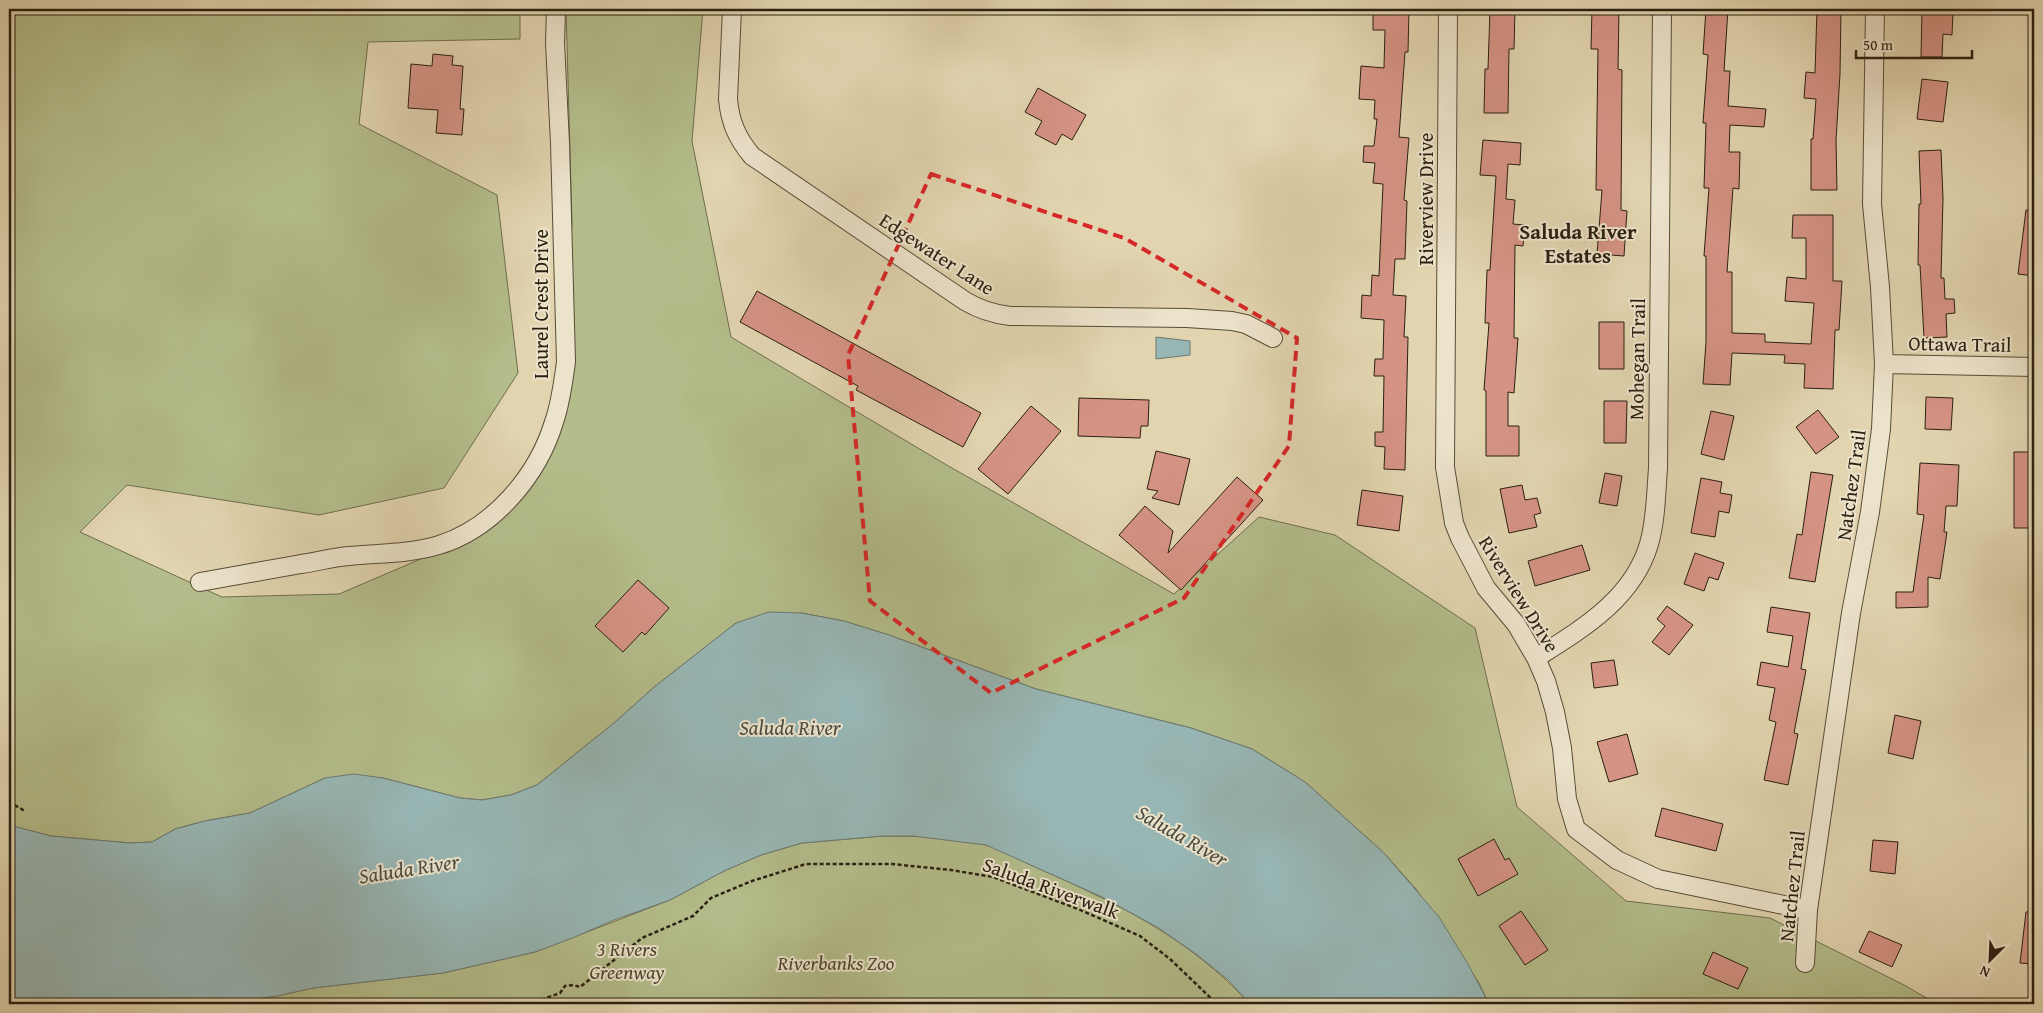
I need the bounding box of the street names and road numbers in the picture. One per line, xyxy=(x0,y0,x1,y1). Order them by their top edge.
street label: Riverview Drive xyxy=(1411,133,1440,265)
street label: Edgewater Lane xyxy=(874,205,1001,302)
street label: Laurel Crest Drive xyxy=(526,229,555,379)
street label: Mohegan Trail xyxy=(1621,297,1652,420)
street label: Ottawa Trail xyxy=(1908,328,2012,359)
street label: Natchez Trail xyxy=(1828,427,1873,542)
street label: Riverview Drive xyxy=(1472,530,1567,658)
street label: Natchez Trail xyxy=(1771,828,1812,943)
street label: Saluda Riverwalk xyxy=(979,849,1124,926)

